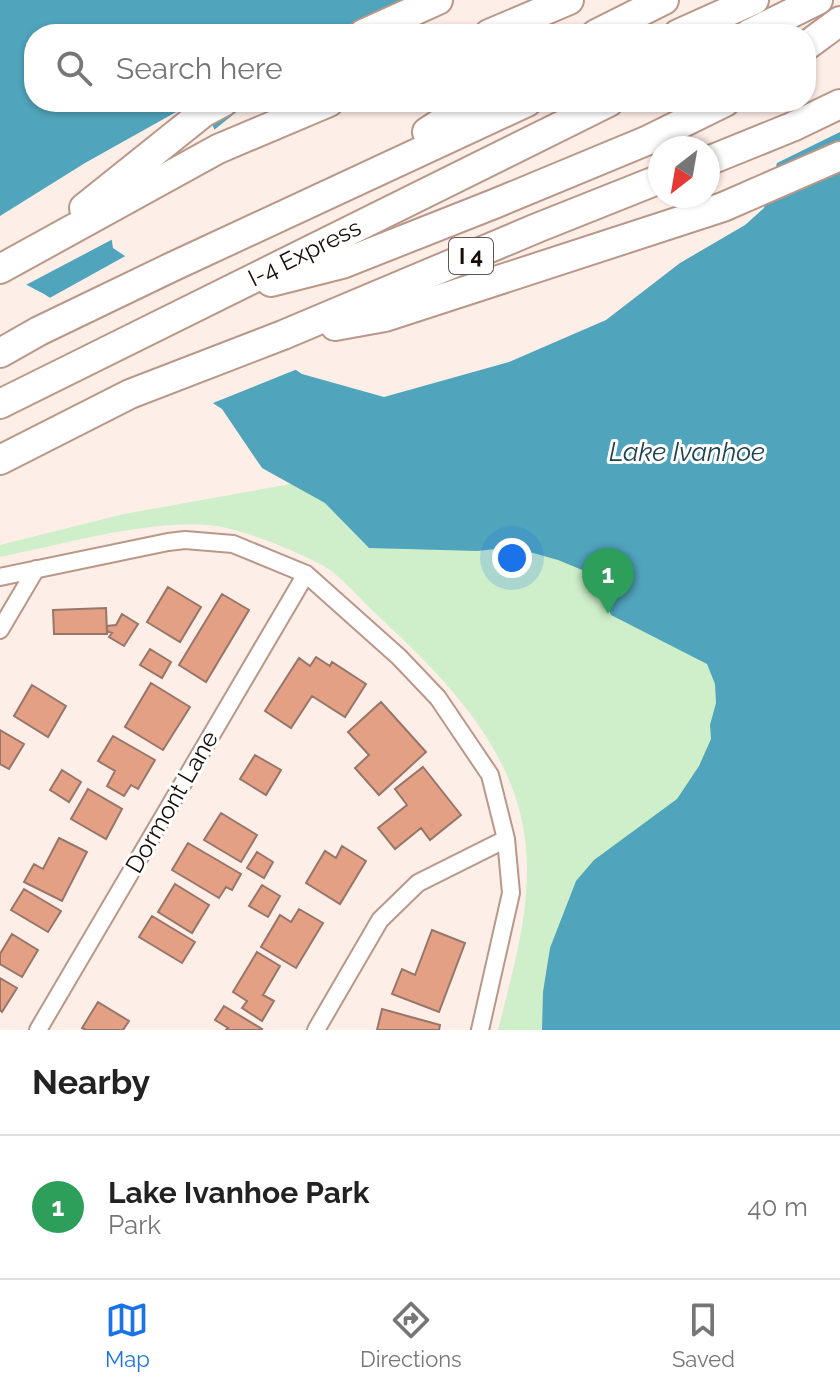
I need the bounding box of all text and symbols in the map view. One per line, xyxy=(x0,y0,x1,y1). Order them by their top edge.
search box xyxy=(24,24,816,112)
icon: search xyxy=(52,46,96,90)
text: Search here xyxy=(116,51,283,86)
north arrow xyxy=(648,136,720,208)
street label: I-4 Express xyxy=(243,212,365,293)
road number: I 4 xyxy=(449,238,493,274)
water label: Lake Ivanhoe xyxy=(609,437,765,467)
your location xyxy=(492,538,532,578)
pin: 1 xyxy=(582,548,634,614)
street label: Dormont Lane xyxy=(119,725,224,878)
text: Nearby xyxy=(32,1062,150,1102)
text: Lake Ivanhoe Park xyxy=(108,1175,369,1210)
text: 1 xyxy=(52,1192,64,1222)
text: 40 m xyxy=(747,1192,808,1222)
text: Park xyxy=(108,1210,161,1240)
tab: Map xyxy=(105,1298,150,1372)
tab: Directions xyxy=(360,1298,462,1372)
tab: Saved xyxy=(672,1298,735,1372)

